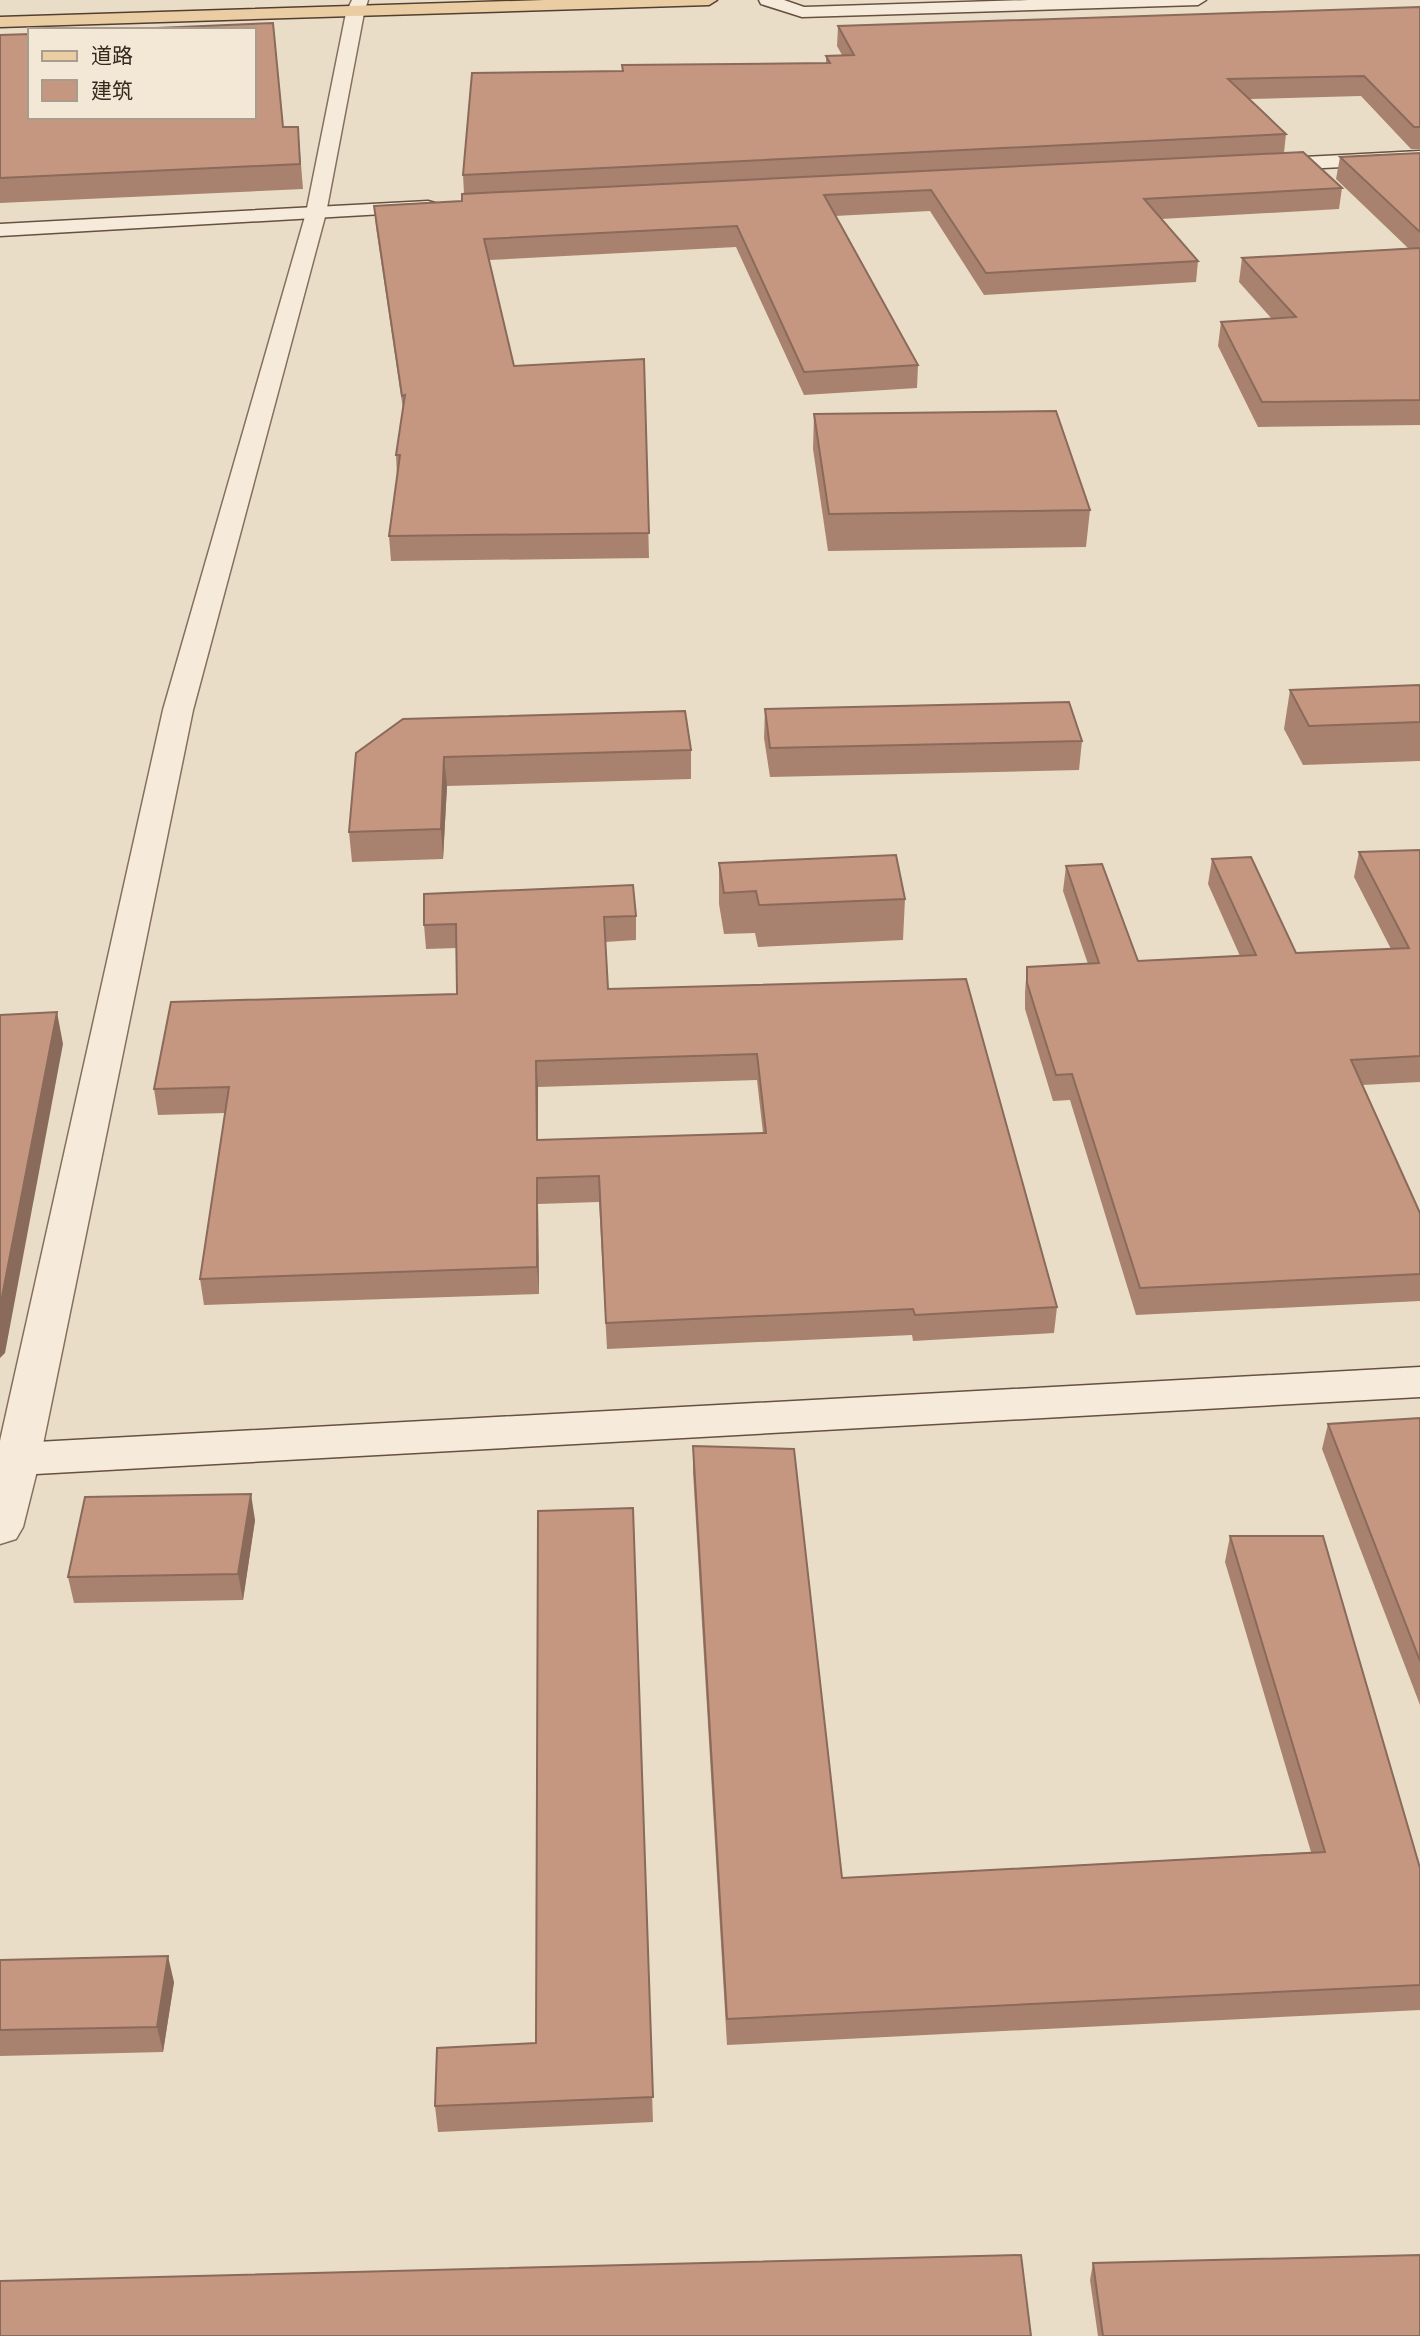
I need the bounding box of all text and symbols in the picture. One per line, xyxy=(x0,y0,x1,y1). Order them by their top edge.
legend xyxy=(28,28,256,119)
text: 道路 xyxy=(91,41,133,69)
text: 建筑 xyxy=(91,76,133,104)

